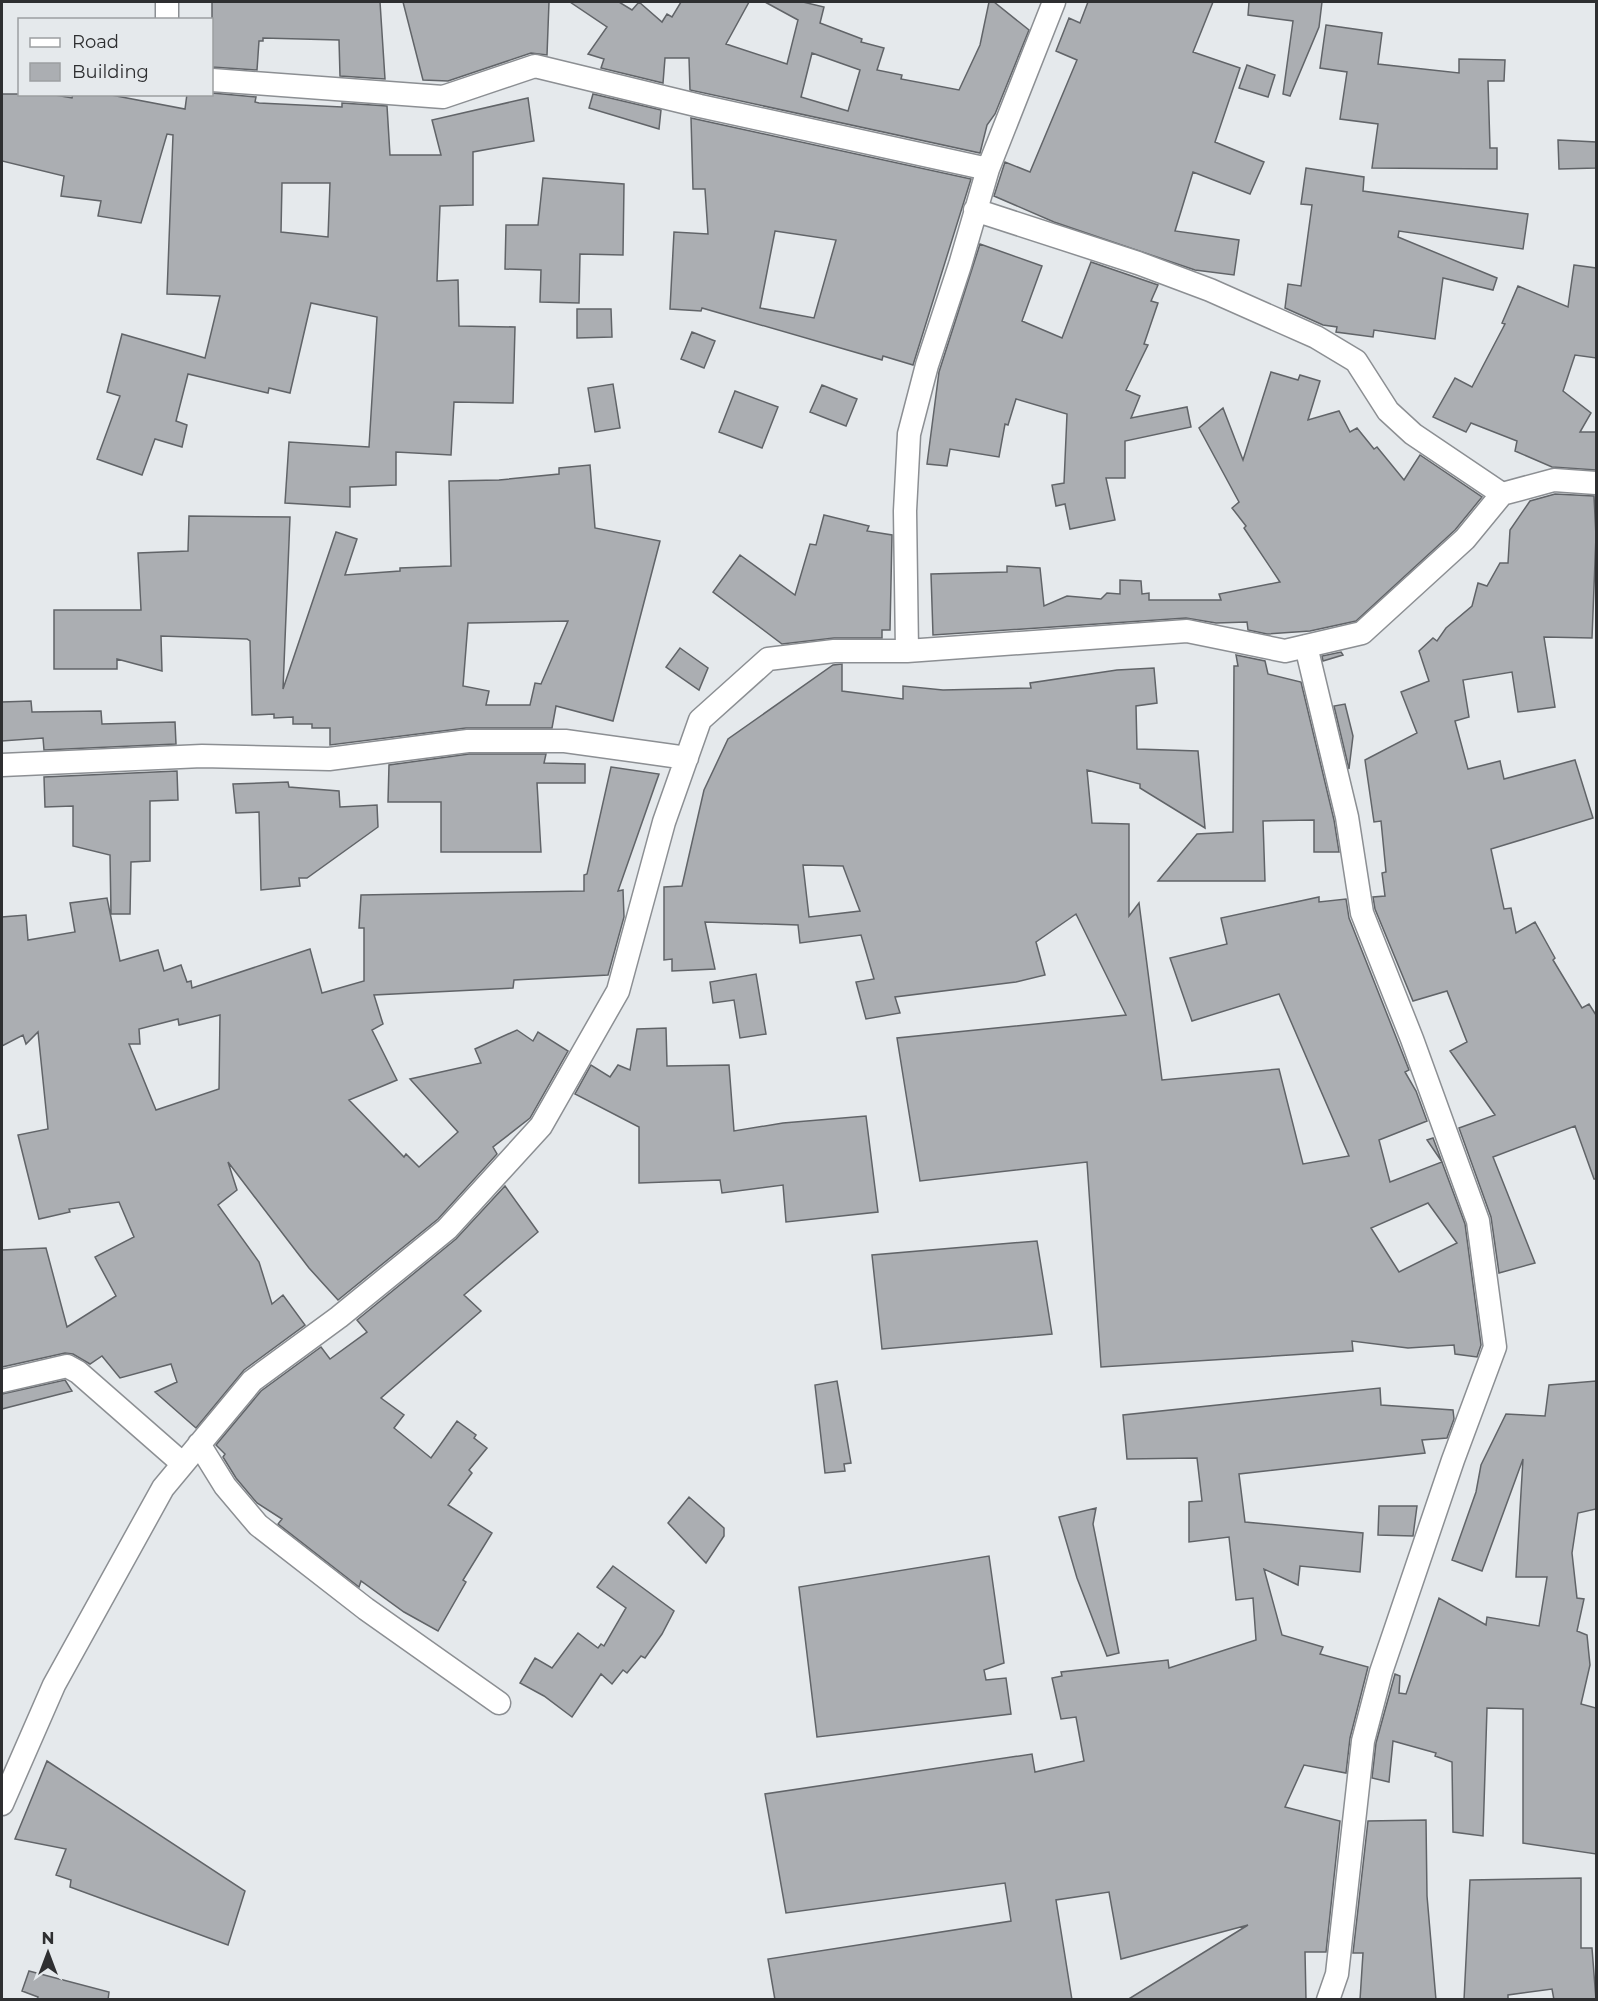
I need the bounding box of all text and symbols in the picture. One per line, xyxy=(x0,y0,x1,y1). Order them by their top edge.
legend xyxy=(18,18,213,96)
text: Road xyxy=(72,31,119,53)
text: Building xyxy=(72,61,149,83)
north arrow xyxy=(18,1923,78,1983)
text: N xyxy=(42,1929,54,1948)

